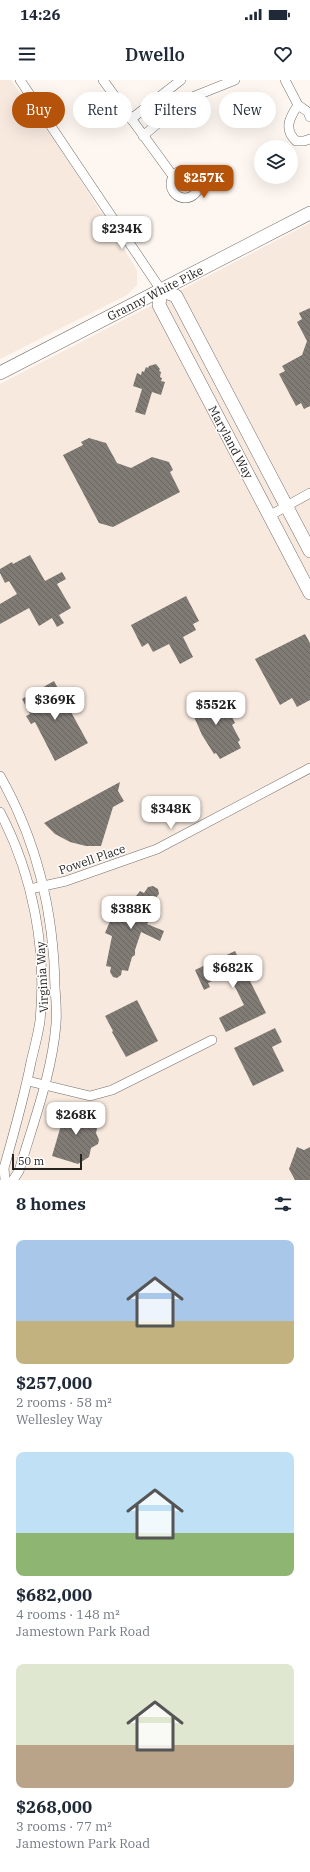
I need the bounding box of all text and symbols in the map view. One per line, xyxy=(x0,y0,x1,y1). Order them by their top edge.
text: 14:26 xyxy=(20,5,61,24)
icon: menu xyxy=(16,43,38,65)
text: Dwello xyxy=(125,43,185,66)
icon: heart xyxy=(272,43,294,65)
chip: Buy xyxy=(12,92,65,128)
chip: Rent xyxy=(73,92,132,128)
chip: Filters xyxy=(140,92,211,128)
chip: New xyxy=(219,92,276,128)
map controls xyxy=(254,140,298,184)
button: layers xyxy=(254,140,298,184)
pin: $257K xyxy=(176,165,232,199)
text: $257K xyxy=(183,169,225,186)
pin: $234K xyxy=(94,216,150,250)
text: $234K xyxy=(101,220,143,237)
street label: Granny White Pike xyxy=(104,262,206,324)
street label: Maryland Way xyxy=(205,403,257,482)
pin: $369K xyxy=(27,687,83,721)
text: $369K xyxy=(34,691,76,708)
pin: $552K xyxy=(188,692,244,726)
text: $552K xyxy=(195,696,237,713)
pin: $348K xyxy=(143,796,199,830)
text: $348K xyxy=(150,800,192,817)
street label: Powell Place xyxy=(57,841,127,877)
pin: $388K xyxy=(103,896,159,930)
text: $388K xyxy=(110,900,152,917)
street label: Virginia Way xyxy=(33,940,51,1013)
pin: $682K xyxy=(205,955,261,989)
text: $682K xyxy=(212,959,254,976)
pin: $268K xyxy=(48,1102,104,1136)
text: $268K xyxy=(55,1106,97,1123)
scale bar xyxy=(12,1152,82,1171)
text: 50 m xyxy=(18,1154,44,1168)
text: 8 homes xyxy=(16,1193,86,1215)
icon: filters xyxy=(272,1193,294,1215)
icon: home xyxy=(119,1266,191,1338)
text: $257,000 xyxy=(16,1372,92,1394)
text: 2 rooms · 58 m² xyxy=(16,1394,112,1411)
text: Wellesley Way xyxy=(16,1411,103,1428)
icon: home xyxy=(119,1478,191,1550)
text: $682,000 xyxy=(16,1584,92,1606)
text: 4 rooms · 148 m² xyxy=(16,1606,120,1623)
text: Jamestown Park Road xyxy=(16,1623,150,1640)
icon: home xyxy=(119,1690,191,1762)
text: $268,000 xyxy=(16,1796,92,1818)
text: 3 rooms · 77 m² xyxy=(16,1818,112,1835)
text: Jamestown Park Road xyxy=(16,1835,150,1852)

